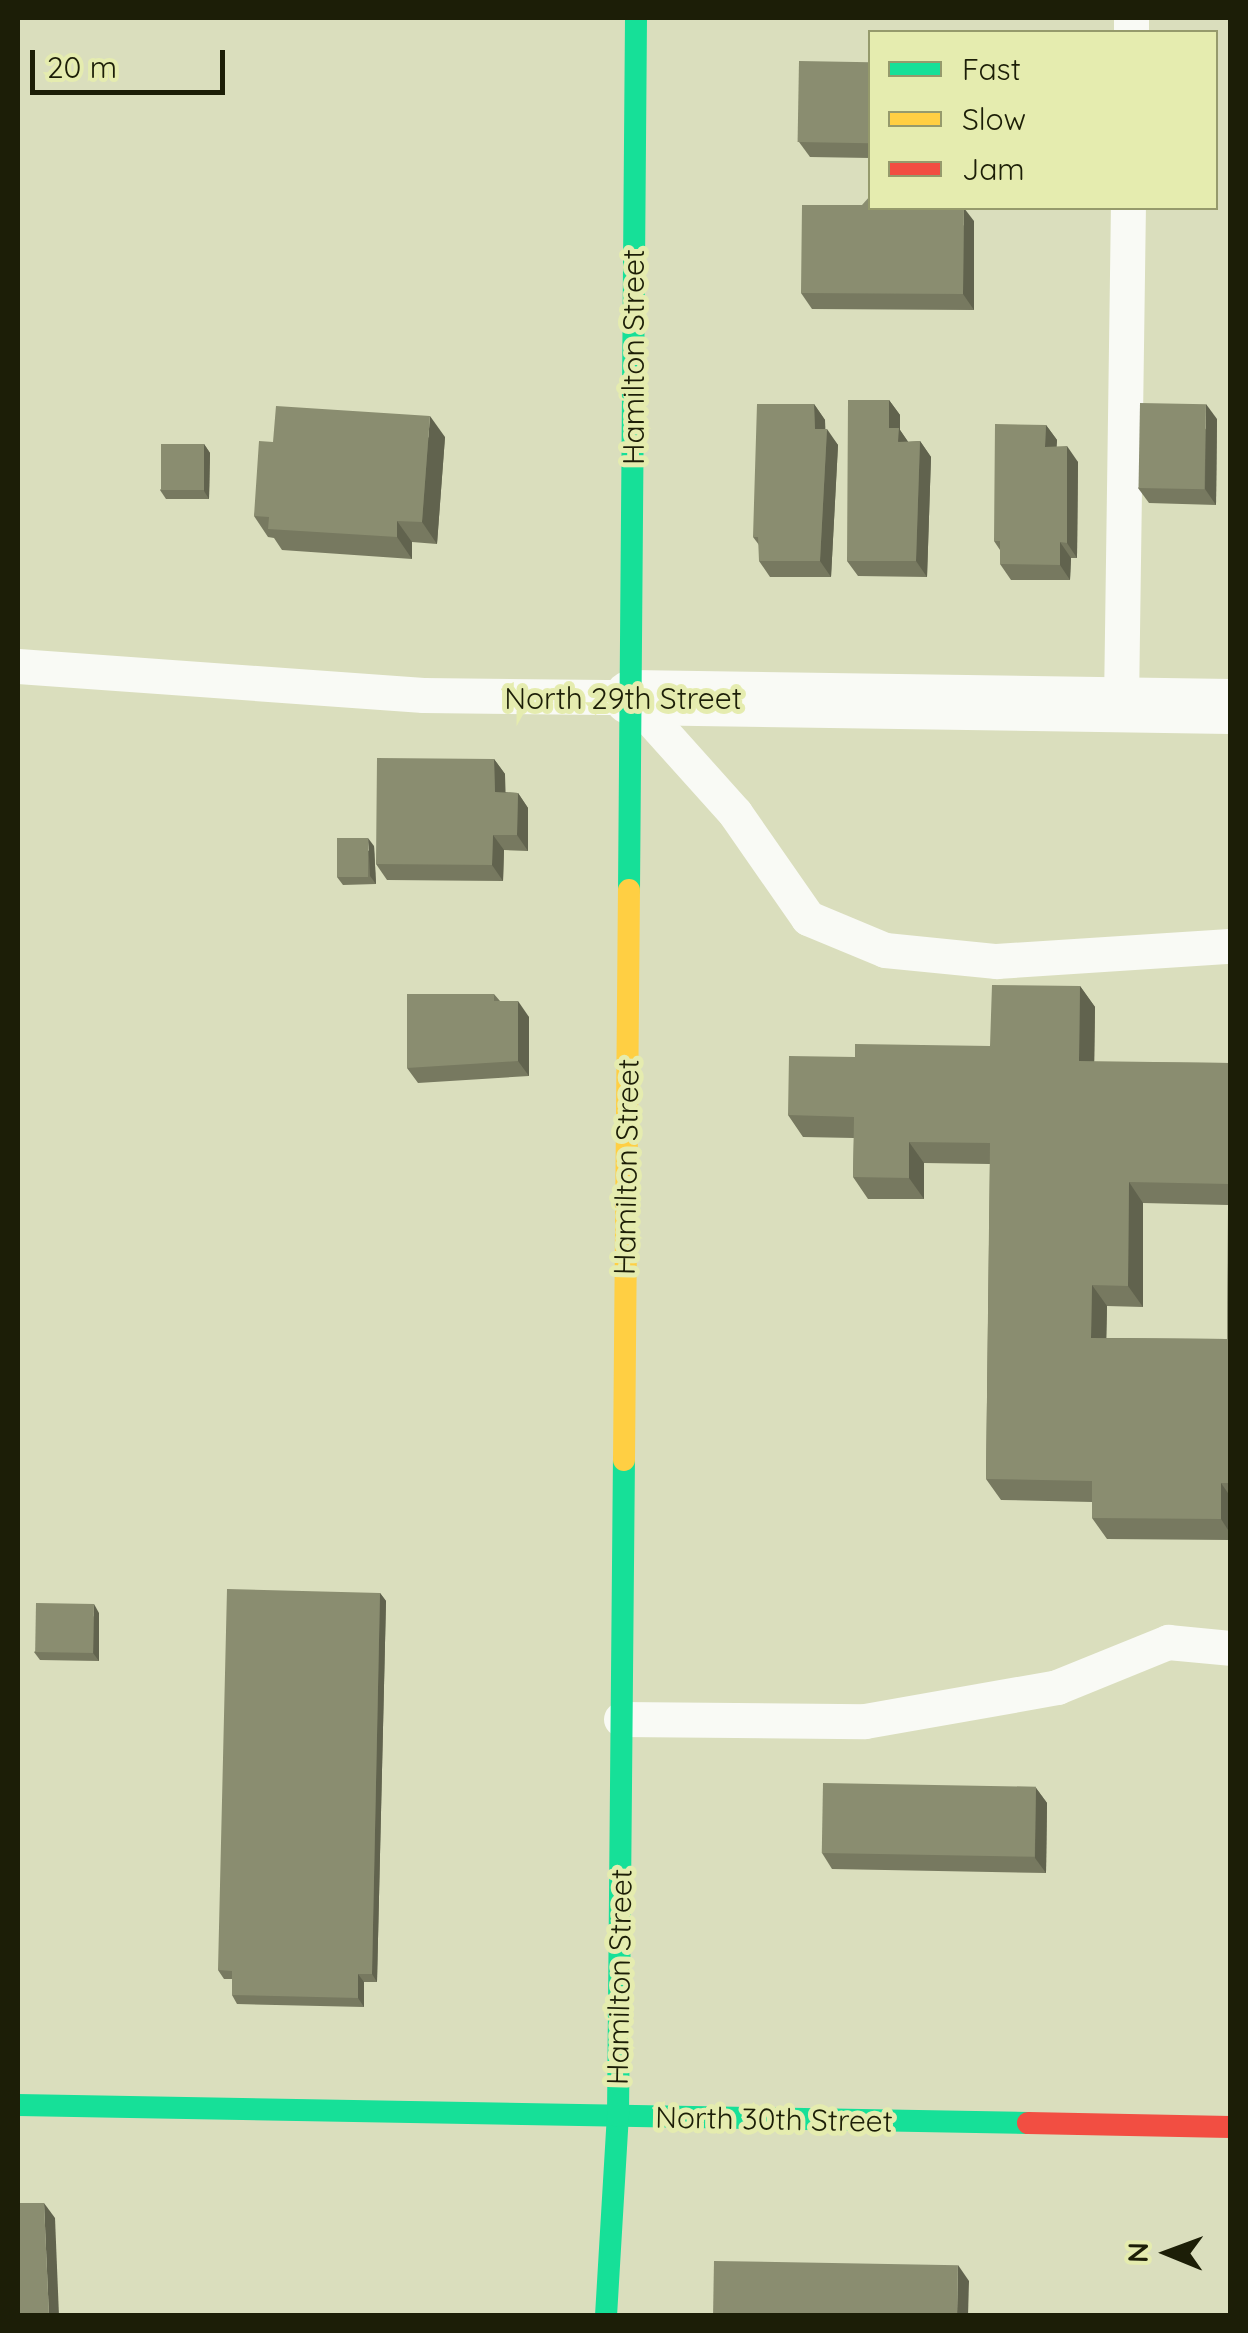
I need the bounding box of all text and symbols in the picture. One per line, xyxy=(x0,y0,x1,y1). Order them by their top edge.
scale bar xyxy=(35,30,230,92)
legend xyxy=(868,30,1218,210)
text: 20 m xyxy=(47,48,117,86)
text: Fast xyxy=(962,50,1021,88)
text: Slow xyxy=(962,100,1026,138)
text: Jam xyxy=(962,150,1025,188)
street label: Hamilton Street xyxy=(615,249,651,465)
street label: North 29th Street xyxy=(504,680,742,716)
street label: Hamilton Street xyxy=(606,1059,646,1275)
street label: Hamilton Street xyxy=(599,1869,639,2085)
street label: North 30th Street xyxy=(655,2099,893,2139)
north arrow xyxy=(1118,2203,1218,2303)
text: N xyxy=(1120,2242,1155,2263)

